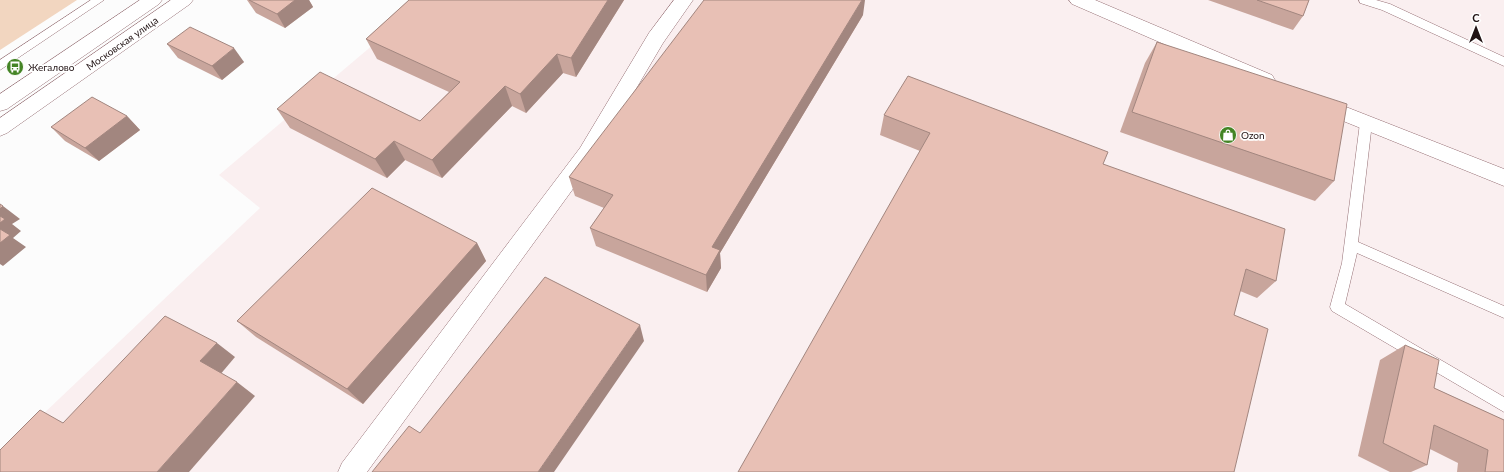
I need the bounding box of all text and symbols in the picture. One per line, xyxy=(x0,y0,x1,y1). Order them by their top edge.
north arrow xyxy=(1456,8,1496,48)
text: С xyxy=(1472,11,1480,24)
street label: Московская улица xyxy=(84,14,160,72)
bus stop icon: Жегалово xyxy=(5,57,25,77)
place label: Жегалово xyxy=(28,61,75,73)
shop icon: Ozon xyxy=(1218,125,1238,145)
place label: Ozon xyxy=(1241,129,1265,141)

